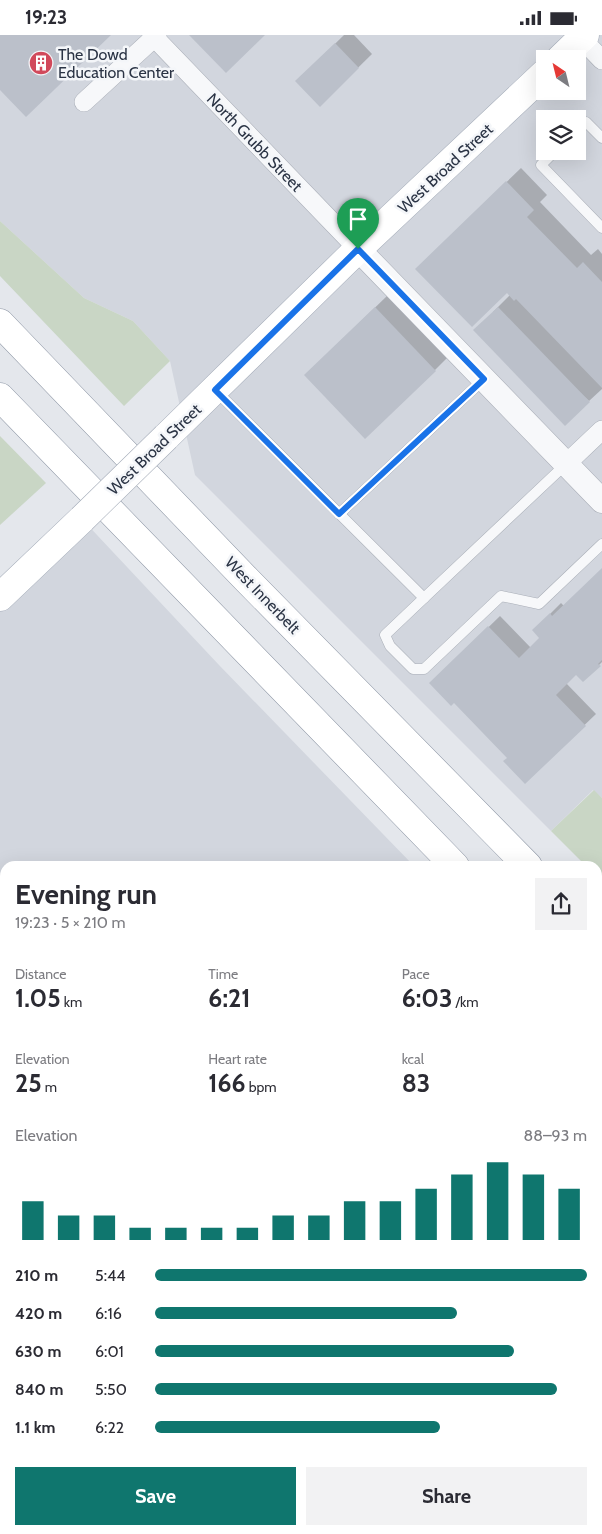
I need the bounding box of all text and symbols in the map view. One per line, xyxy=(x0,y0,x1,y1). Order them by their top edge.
text: 19:23 xyxy=(25,6,67,29)
place label: The Dowd Education Center xyxy=(58,45,175,82)
building icon: The Dowd Education Center xyxy=(28,50,54,76)
north arrow xyxy=(536,50,586,100)
map controls xyxy=(536,50,586,160)
street label: North Grubb Street xyxy=(203,89,307,196)
button: layers xyxy=(536,110,586,160)
street label: West Broad Street xyxy=(394,119,497,217)
pin xyxy=(337,198,379,249)
icon: arrive xyxy=(344,205,372,233)
street label: West Broad Street xyxy=(104,399,206,499)
street label: West Innerbelt xyxy=(221,553,304,638)
text: Evening run xyxy=(15,877,157,911)
button: share xyxy=(535,878,587,930)
text: 19:23 · 5 × 210 m xyxy=(15,913,125,932)
text: Distance xyxy=(15,965,67,983)
text: Time xyxy=(208,965,238,983)
text: Pace xyxy=(402,965,430,983)
text: 1.05 xyxy=(15,983,61,1013)
text: 6:21 xyxy=(208,983,250,1013)
text: 6:03 xyxy=(402,983,452,1013)
text: km xyxy=(61,993,82,1011)
text: /km xyxy=(452,993,479,1011)
text: Elevation xyxy=(15,1050,70,1068)
text: Heart rate xyxy=(208,1050,267,1068)
text: kcal xyxy=(402,1050,424,1068)
text: 25 xyxy=(15,1068,42,1098)
text: 166 xyxy=(208,1068,246,1098)
text: 83 xyxy=(402,1068,430,1098)
text: m xyxy=(42,1078,57,1096)
text: bpm xyxy=(246,1078,277,1096)
text: Elevation xyxy=(15,1126,78,1145)
text: 88–93 m xyxy=(524,1126,587,1145)
text: 210 m xyxy=(15,1266,58,1285)
text: 5:44 xyxy=(95,1266,125,1285)
text: 420 m xyxy=(15,1304,62,1323)
text: 6:16 xyxy=(95,1304,122,1323)
text: 630 m xyxy=(15,1342,61,1361)
text: 6:01 xyxy=(95,1342,124,1361)
text: 840 m xyxy=(15,1380,63,1399)
text: 5:50 xyxy=(95,1380,127,1399)
text: 1.1 km xyxy=(15,1418,55,1437)
text: 6:22 xyxy=(95,1418,124,1437)
button: Save xyxy=(15,1467,296,1525)
button: Share xyxy=(306,1467,587,1525)

